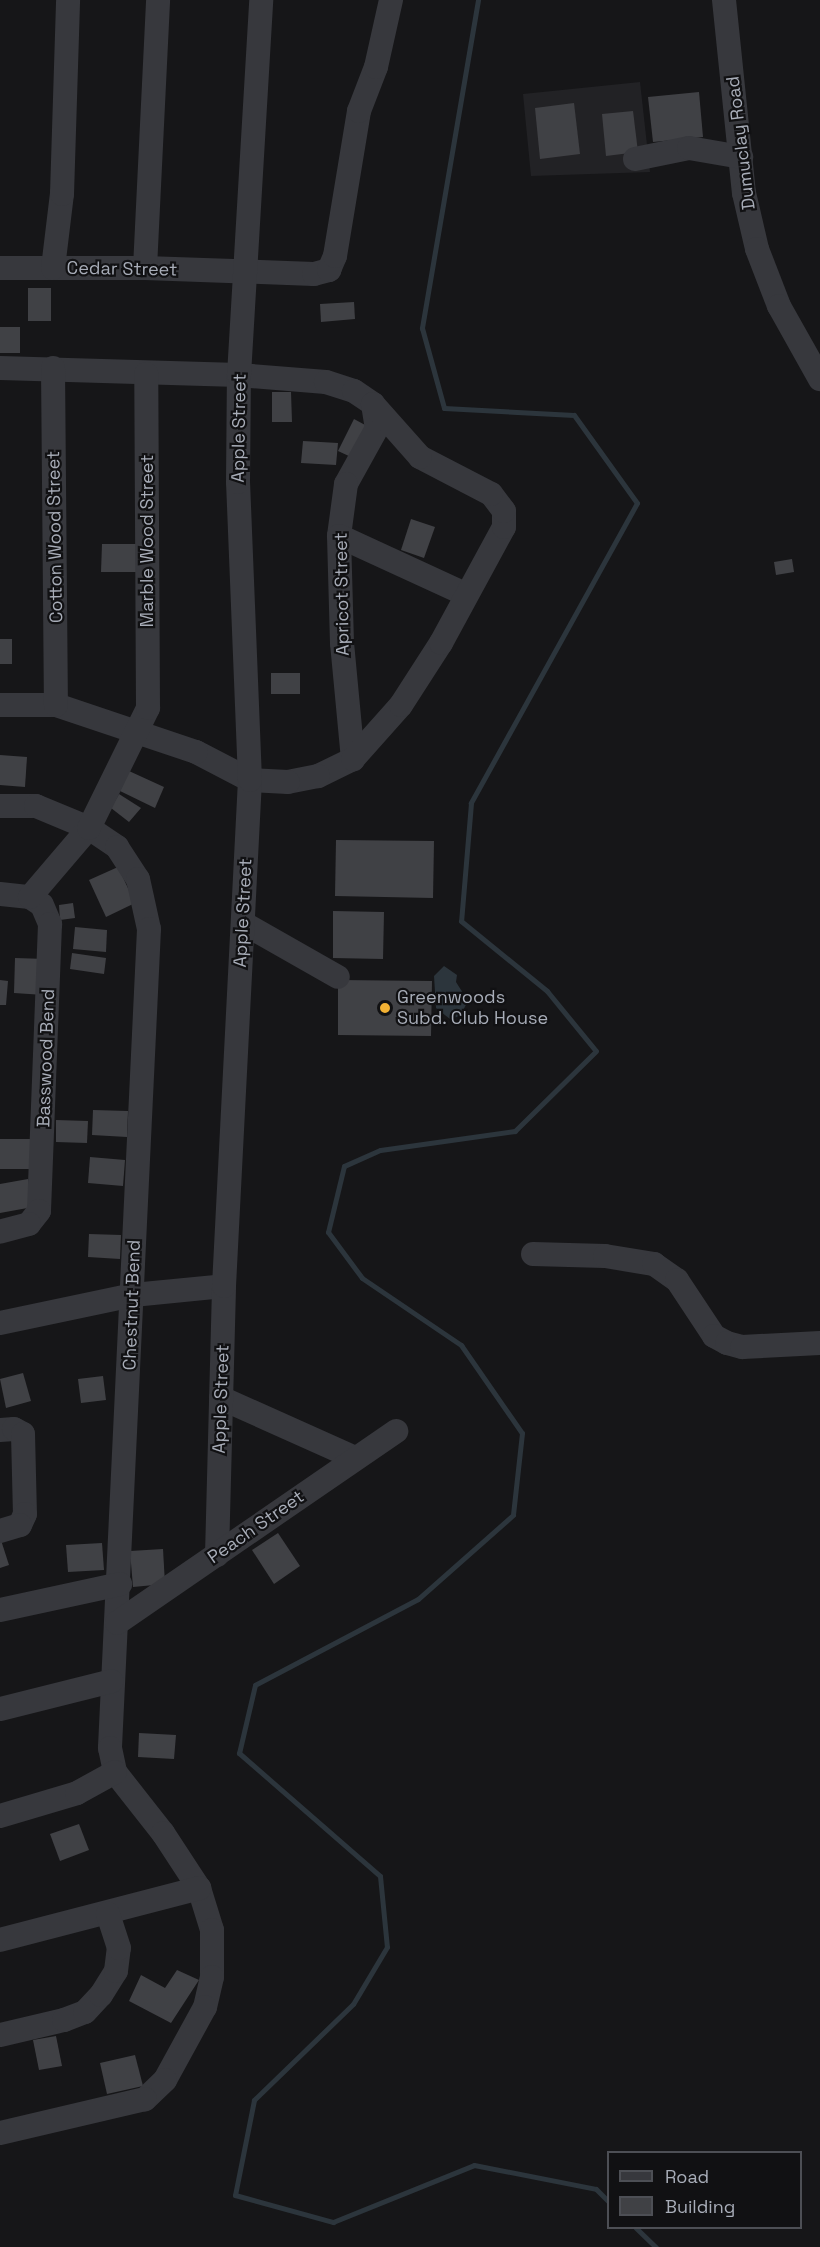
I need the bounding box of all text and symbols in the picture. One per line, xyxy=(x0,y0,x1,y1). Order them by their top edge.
street label: Dumuclay Road xyxy=(722,75,760,211)
street label: Cedar Street xyxy=(67,257,177,281)
street label: Apple Street xyxy=(227,373,251,483)
street label: Cotton Wood Street xyxy=(43,451,67,623)
street label: Marble Wood Street xyxy=(136,455,158,627)
street label: Apricot Street xyxy=(330,532,354,656)
street label: Apple Street xyxy=(229,858,257,968)
place label: Greenwoods Subd. Club House xyxy=(397,987,549,1030)
street label: Basswood Bend xyxy=(33,988,59,1128)
marker: Greenwoods Subd. Club House xyxy=(378,1001,392,1015)
street label: Chestnut Bend xyxy=(119,1239,145,1371)
street label: Apple Street xyxy=(208,1344,234,1454)
street label: Peach Street xyxy=(204,1486,308,1568)
legend xyxy=(607,2151,802,2229)
text: Road xyxy=(665,2165,709,2188)
text: Building xyxy=(665,2195,735,2218)

